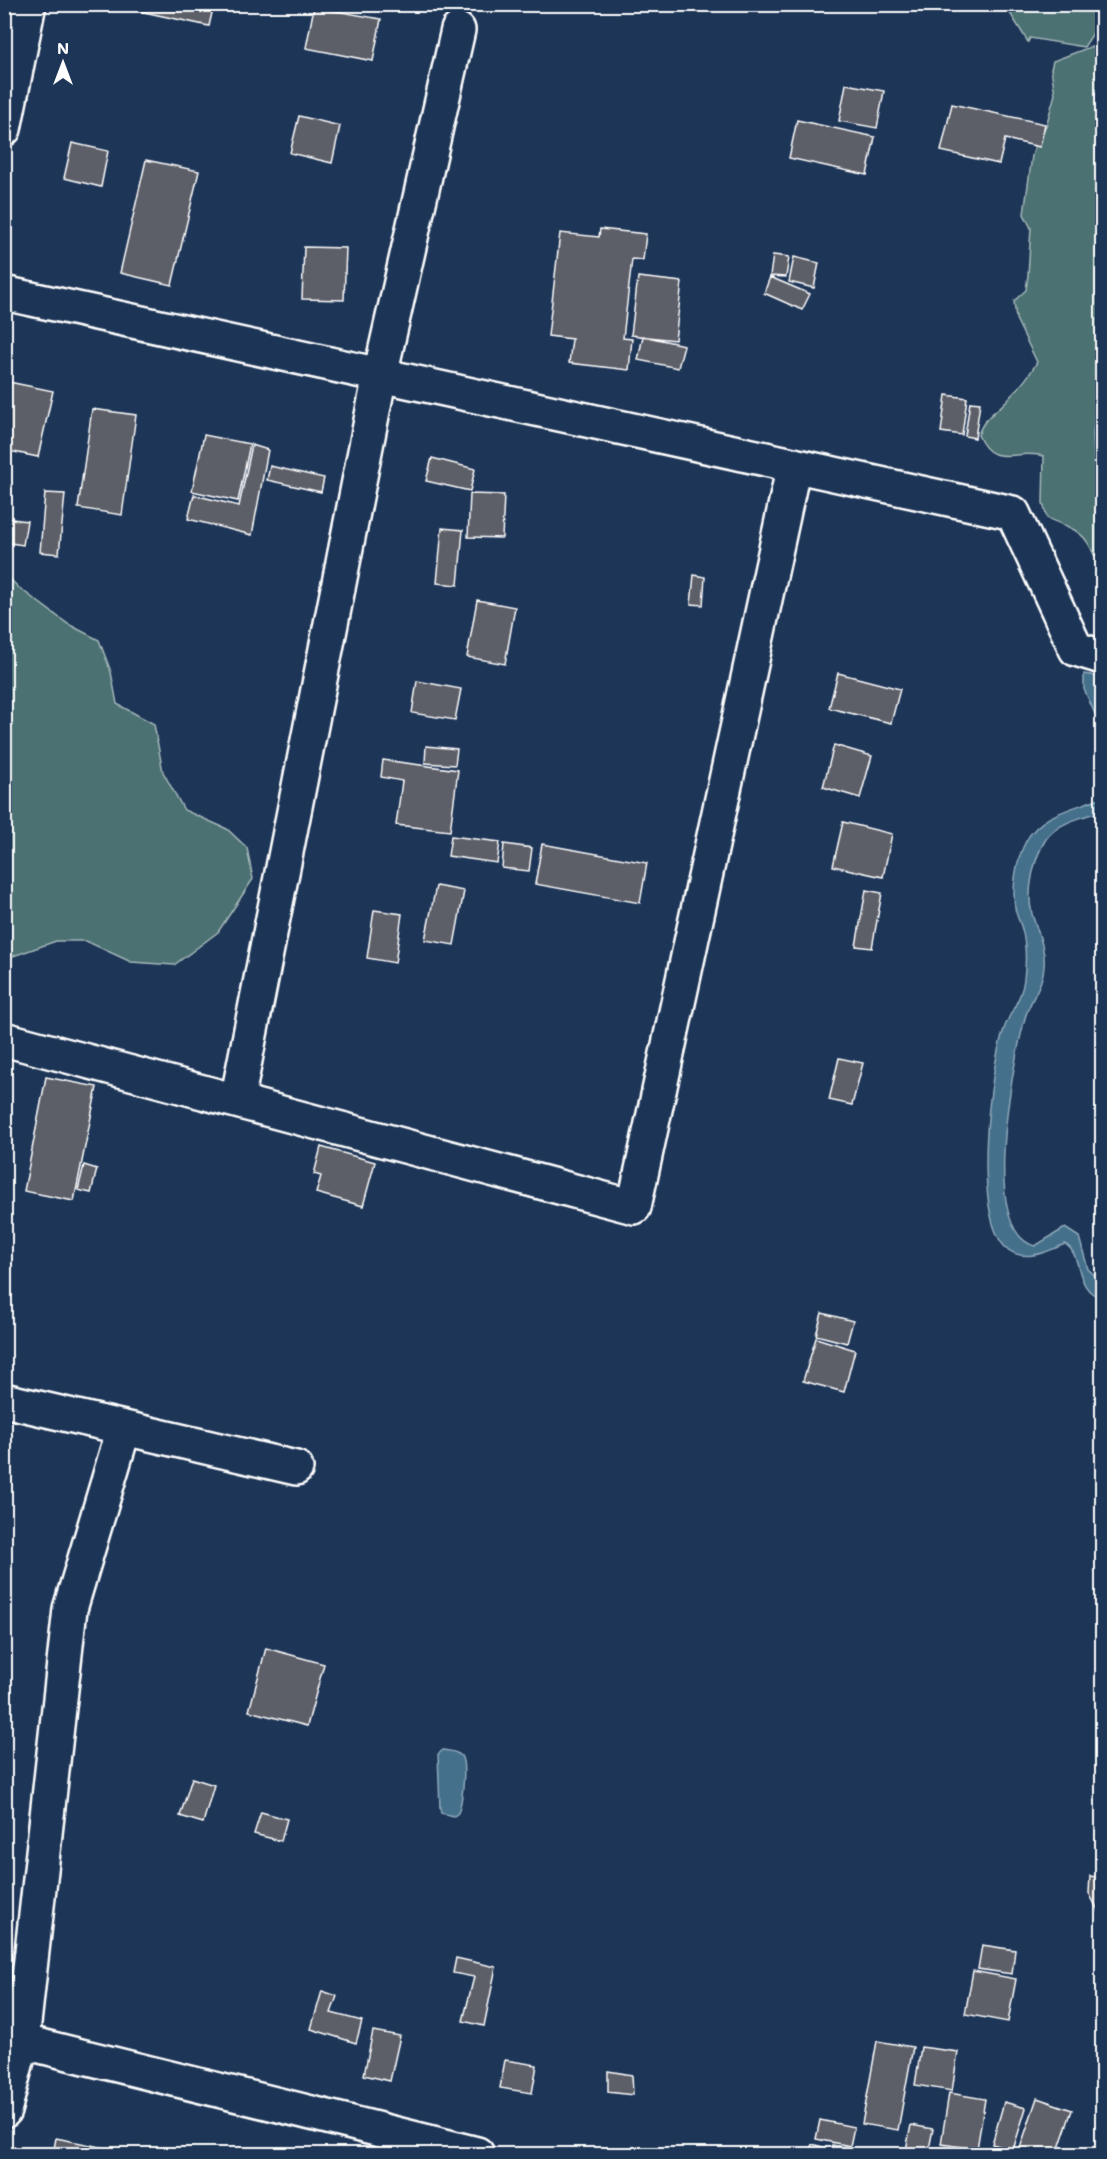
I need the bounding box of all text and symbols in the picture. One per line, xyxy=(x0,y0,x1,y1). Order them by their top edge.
north arrow xyxy=(33,33,93,93)
text: N xyxy=(57,37,69,58)

